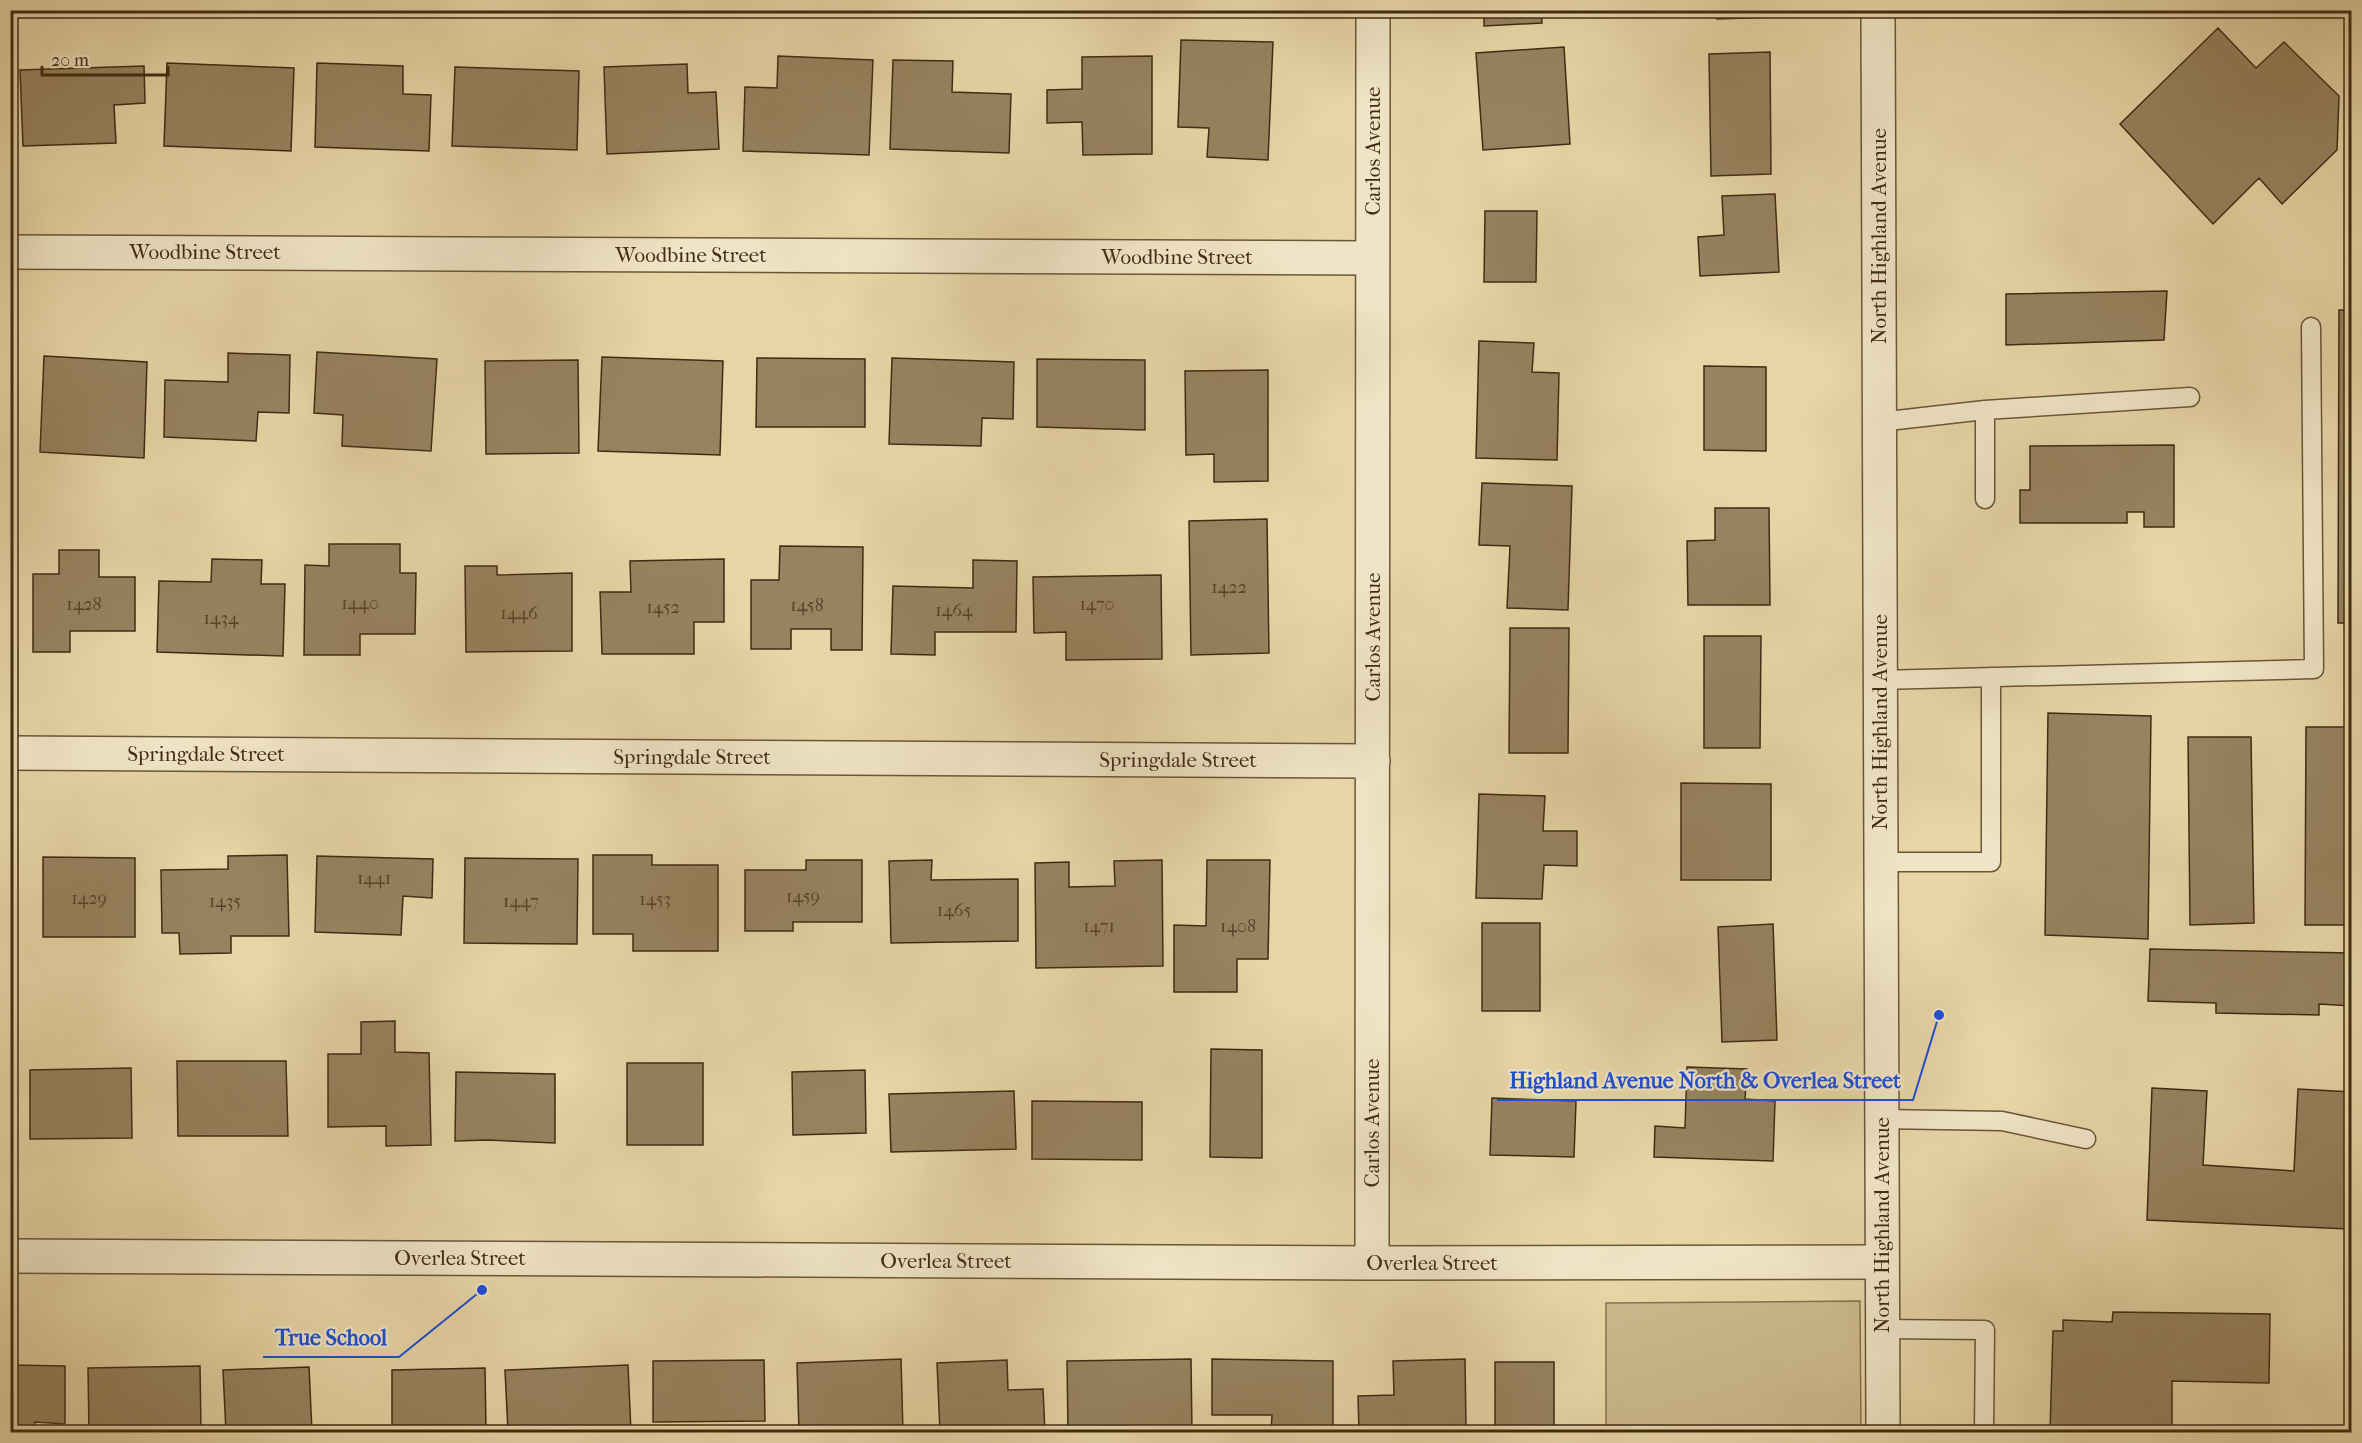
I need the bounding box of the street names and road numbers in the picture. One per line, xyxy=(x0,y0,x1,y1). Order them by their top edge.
street label: Carlos Avenue xyxy=(1361,87,1385,215)
street label: North Highland Avenue xyxy=(1867,128,1891,344)
street label: Woodbine Street xyxy=(128,240,281,264)
street label: Woodbine Street xyxy=(614,243,767,267)
street label: Woodbine Street xyxy=(1100,245,1253,269)
street label: Carlos Avenue xyxy=(1361,573,1385,701)
street label: North Highland Avenue xyxy=(1868,614,1892,830)
street label: Springdale Street xyxy=(127,742,285,766)
street label: Springdale Street xyxy=(613,745,771,769)
street label: Springdale Street xyxy=(1099,748,1257,772)
street label: Carlos Avenue xyxy=(1360,1059,1384,1187)
street label: North Highland Avenue xyxy=(1870,1117,1894,1333)
street label: Overlea Street xyxy=(394,1246,526,1270)
street label: Overlea Street xyxy=(880,1249,1012,1273)
street label: Overlea Street xyxy=(1366,1251,1498,1275)

